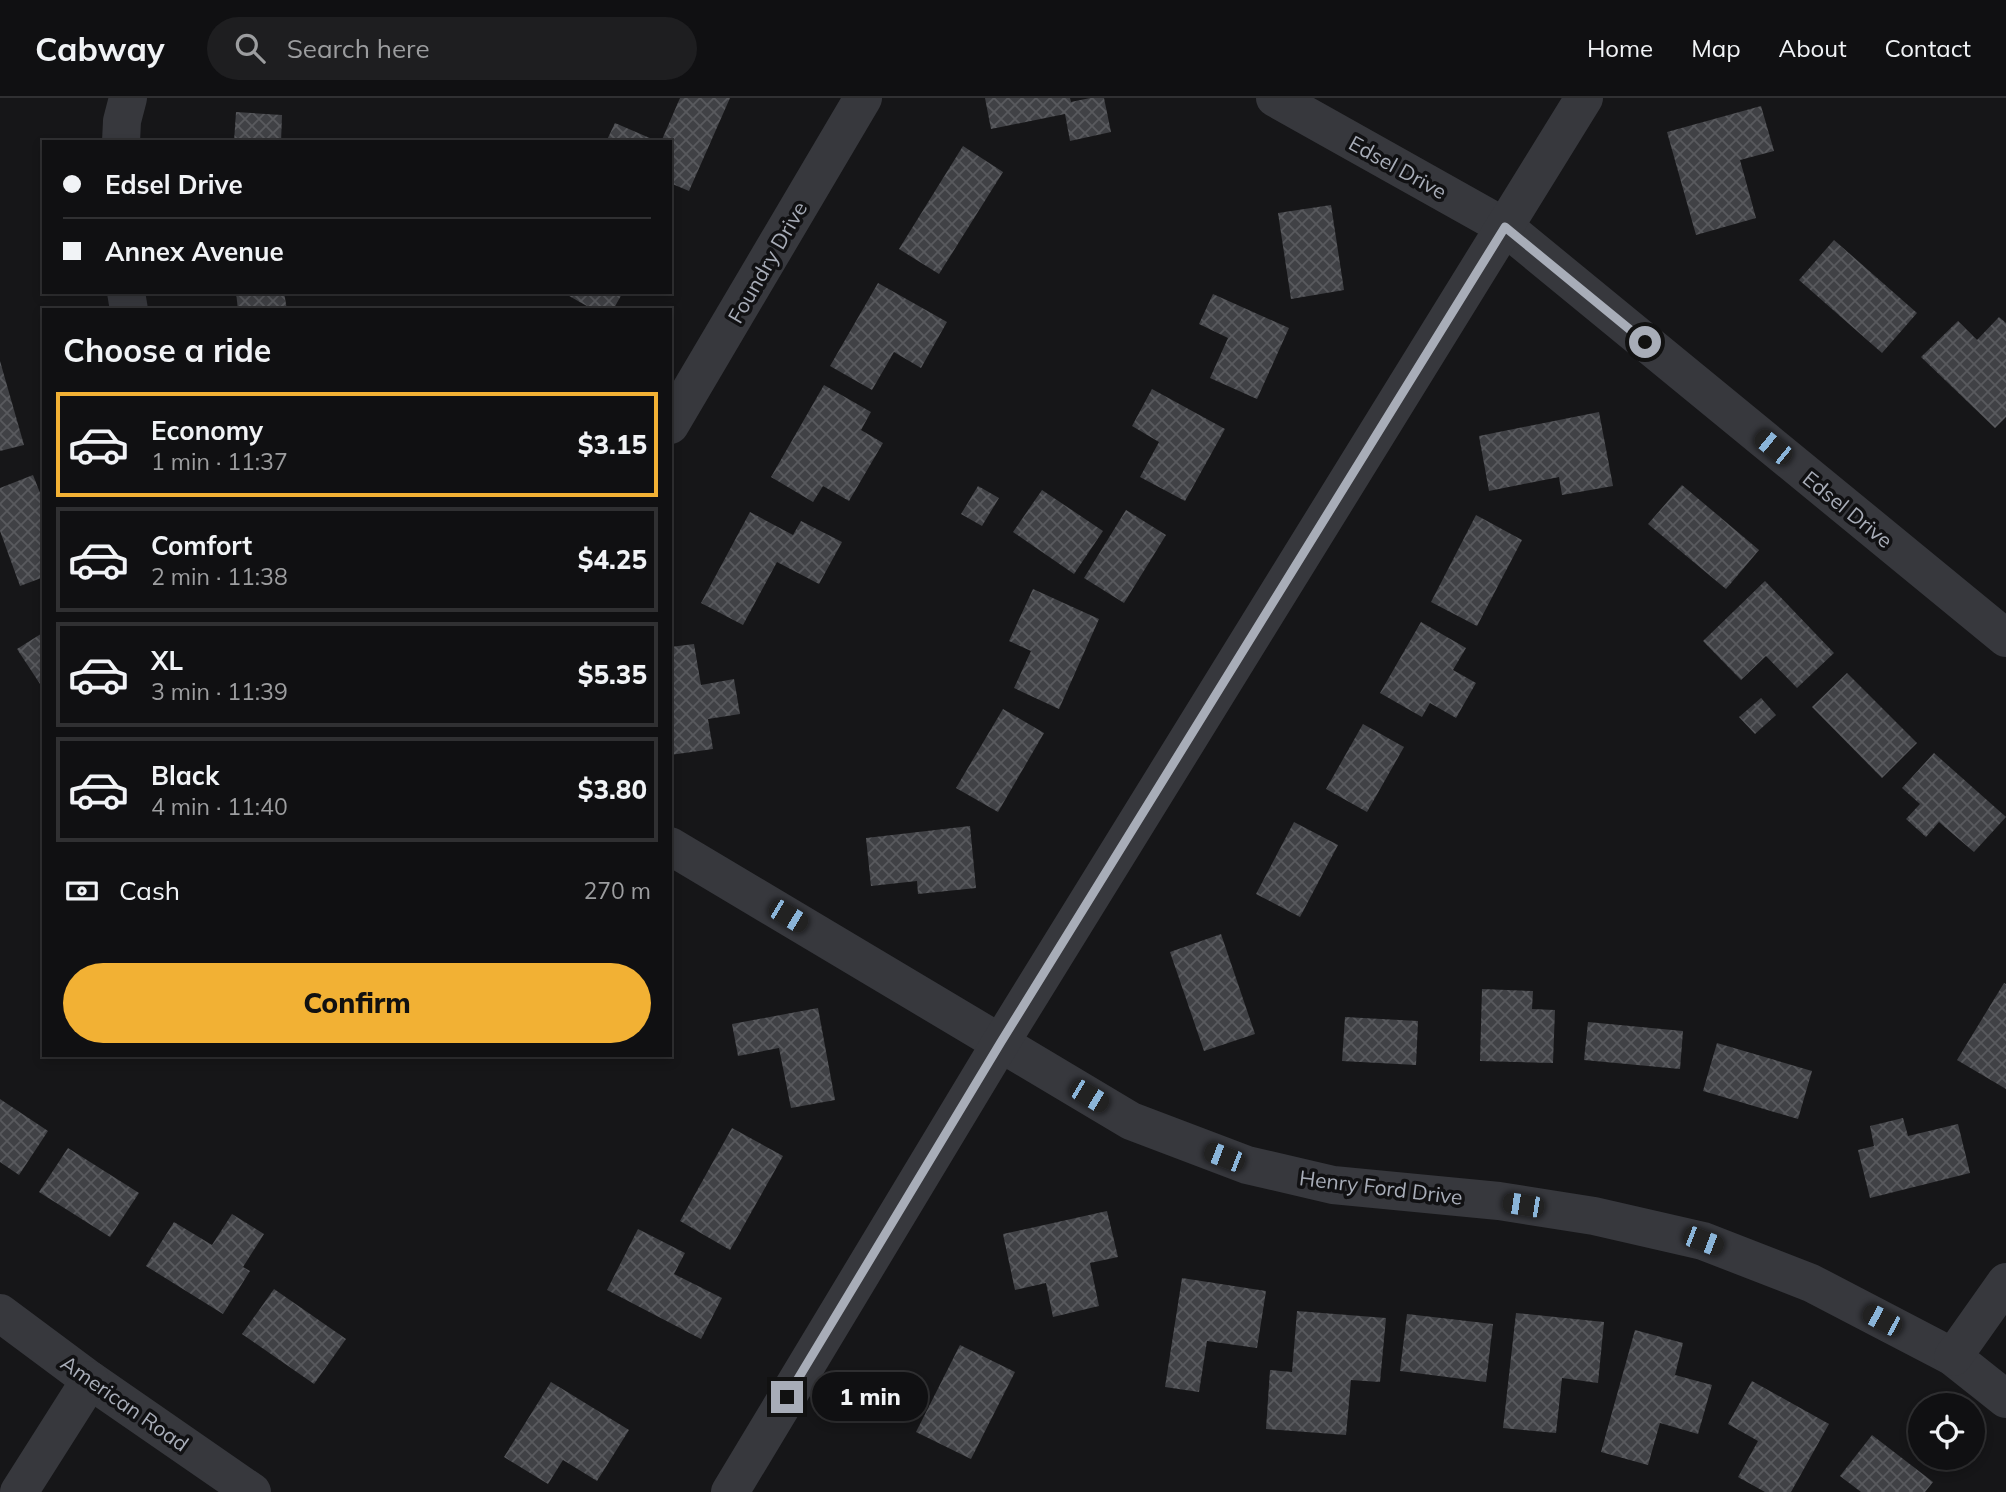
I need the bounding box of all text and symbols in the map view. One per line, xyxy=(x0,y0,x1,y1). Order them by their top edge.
search box xyxy=(207,17,697,80)
text: Cabway xyxy=(35,28,165,69)
icon: search xyxy=(231,29,269,67)
text: Search here xyxy=(287,32,430,65)
text: Home xyxy=(1587,33,1653,63)
text: Map xyxy=(1691,33,1741,63)
text: About xyxy=(1779,33,1847,63)
text: Contact xyxy=(1885,33,1971,63)
street label: Edsel Drive xyxy=(1345,129,1451,205)
text: Edsel Drive xyxy=(105,168,243,201)
street label: Foundry Drive xyxy=(722,197,812,327)
text: Annex Avenue xyxy=(105,235,284,268)
route start xyxy=(1629,326,1661,358)
text: Choose a ride xyxy=(63,330,271,370)
icon: car xyxy=(67,413,130,476)
text: Economy xyxy=(151,414,263,447)
car xyxy=(1751,426,1796,468)
text: $3.15 xyxy=(578,428,647,461)
text: 1 min · 11:37 xyxy=(151,447,288,476)
street label: Edsel Drive xyxy=(1798,465,1898,553)
icon: car xyxy=(67,528,130,591)
text: Comfort xyxy=(151,529,252,562)
text: $4.25 xyxy=(578,543,647,576)
text: 2 min · 11:38 xyxy=(151,562,288,591)
icon: car xyxy=(67,643,130,706)
text: XL xyxy=(151,644,183,677)
text: $5.35 xyxy=(578,658,647,691)
text: 3 min · 11:39 xyxy=(151,677,288,706)
icon: car xyxy=(67,758,130,821)
text: Black xyxy=(151,759,219,792)
text: $3.80 xyxy=(578,773,647,806)
text: 4 min · 11:40 xyxy=(151,792,288,821)
icon: cash xyxy=(63,872,101,910)
text: Cash xyxy=(119,874,180,907)
text: 270 m xyxy=(583,876,651,905)
car xyxy=(765,896,812,936)
button: Confirm xyxy=(63,963,651,1043)
car xyxy=(1066,1076,1113,1116)
car xyxy=(1201,1140,1248,1174)
street label: Henry Ford Drive xyxy=(1298,1164,1464,1210)
car xyxy=(1501,1191,1546,1219)
car xyxy=(1680,1224,1727,1258)
car xyxy=(1859,1301,1906,1339)
street label: American Road xyxy=(56,1349,194,1457)
callout: 1 min xyxy=(812,1372,927,1422)
route end xyxy=(771,1381,803,1413)
text: 1 min xyxy=(839,1382,901,1411)
map controls xyxy=(1908,1393,1985,1470)
button: locate xyxy=(1908,1393,1985,1470)

